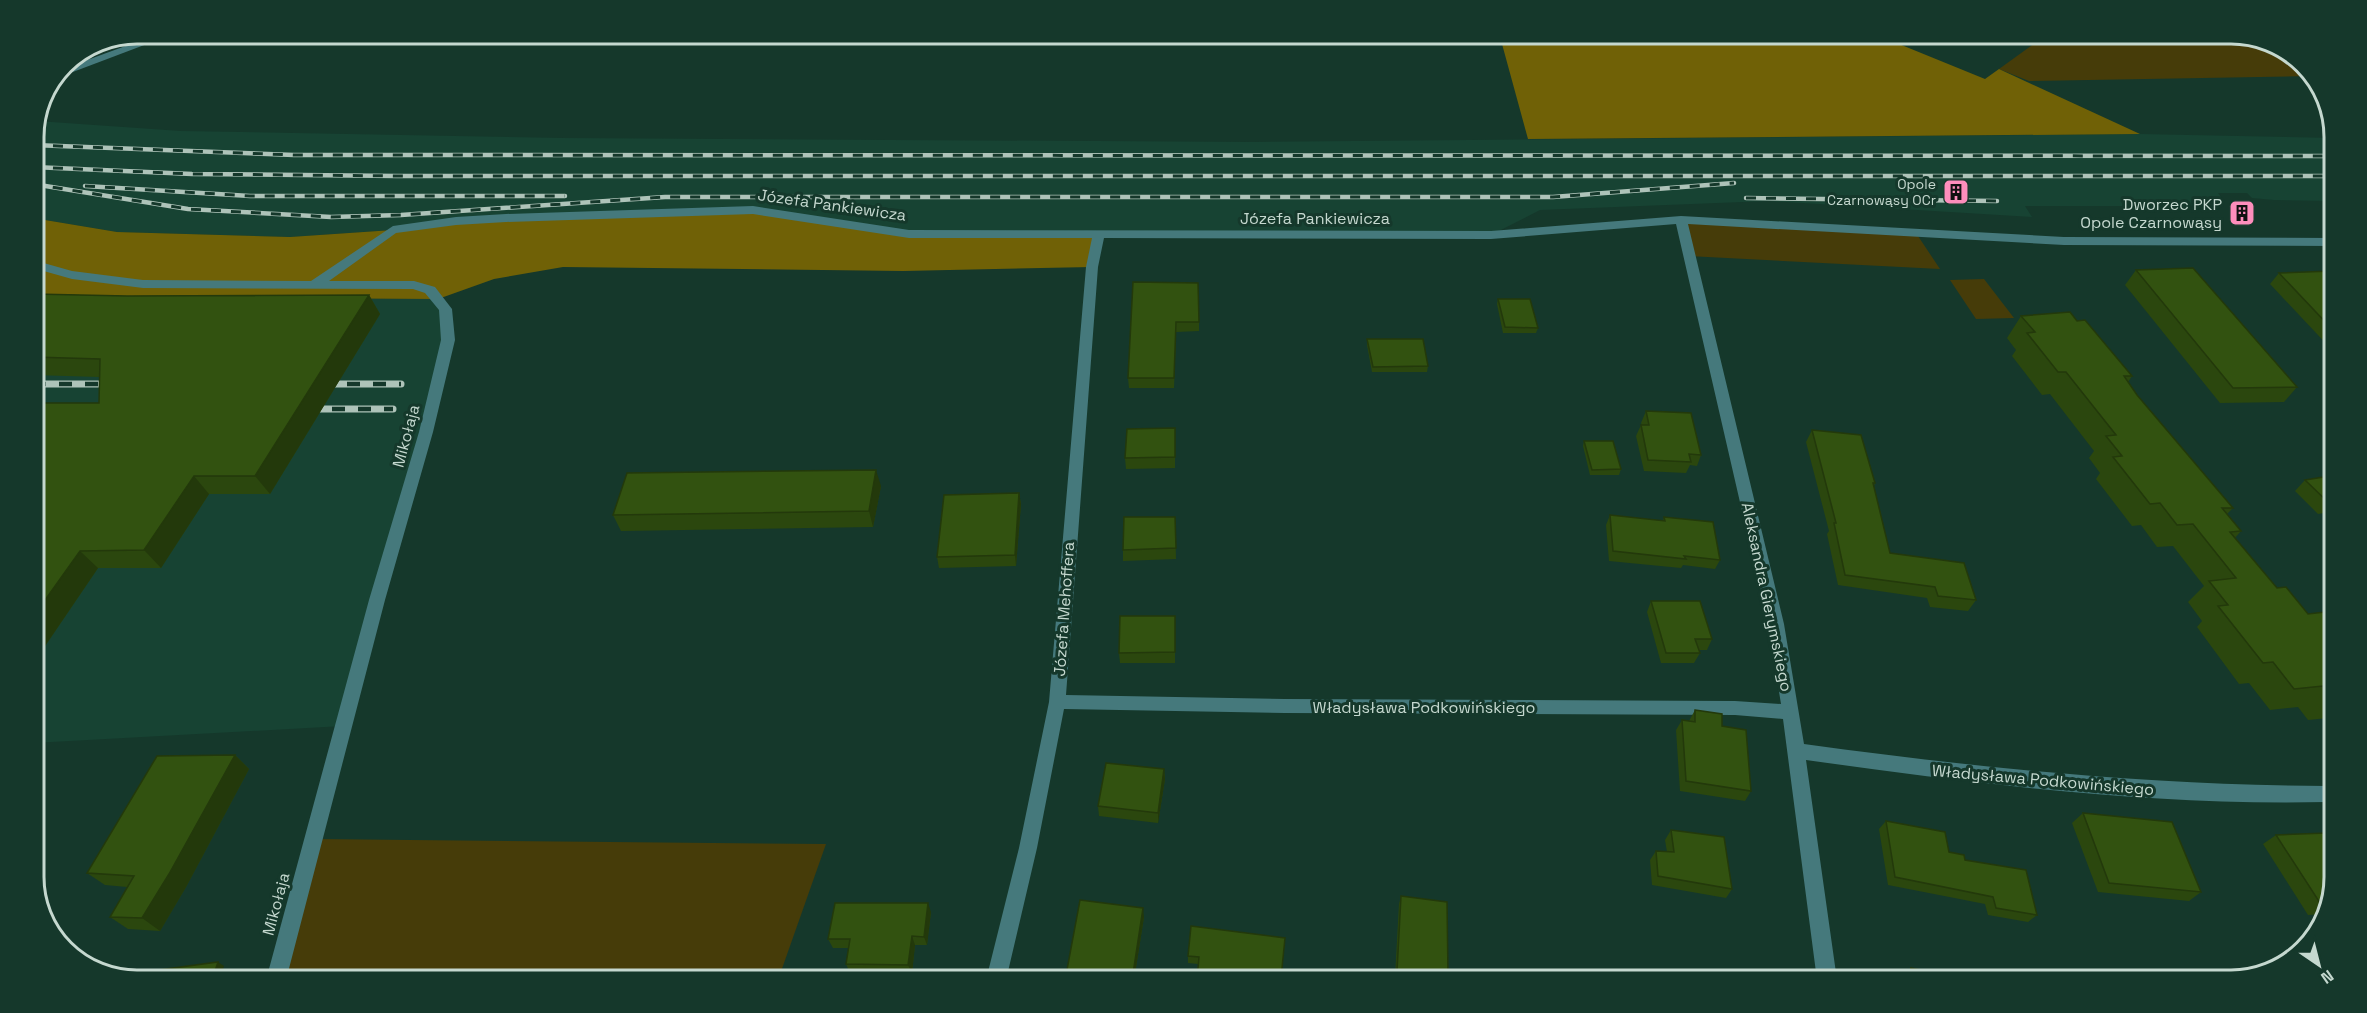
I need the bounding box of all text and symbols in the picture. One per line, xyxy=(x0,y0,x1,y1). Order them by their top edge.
place label: Opole Czarnowąsy OCr xyxy=(1827,175,1936,209)
building icon: Opole Czarnowąsy OCr xyxy=(1941,177,1971,207)
street label: Józefa Pankiewicza xyxy=(756,184,908,226)
place label: Dworzec PKP Opole Czarnowąsy xyxy=(2080,194,2222,233)
building icon: Dworzec PKP Opole Czarnowąsy xyxy=(2227,198,2257,228)
street label: Józefa Pankiewicza xyxy=(1240,208,1390,229)
street label: Mikołaja xyxy=(388,402,424,470)
street label: Aleksandra Gierymskiego xyxy=(1737,501,1797,693)
street label: Józefa Mehoffera xyxy=(1049,541,1079,677)
street label: Władysława Podkowińskiego xyxy=(1313,697,1535,718)
street label: Władysława Podkowińskiego xyxy=(1931,760,2155,800)
street label: Mikołaja xyxy=(258,870,294,938)
north arrow xyxy=(2289,935,2349,995)
text: N xyxy=(2317,965,2338,989)

